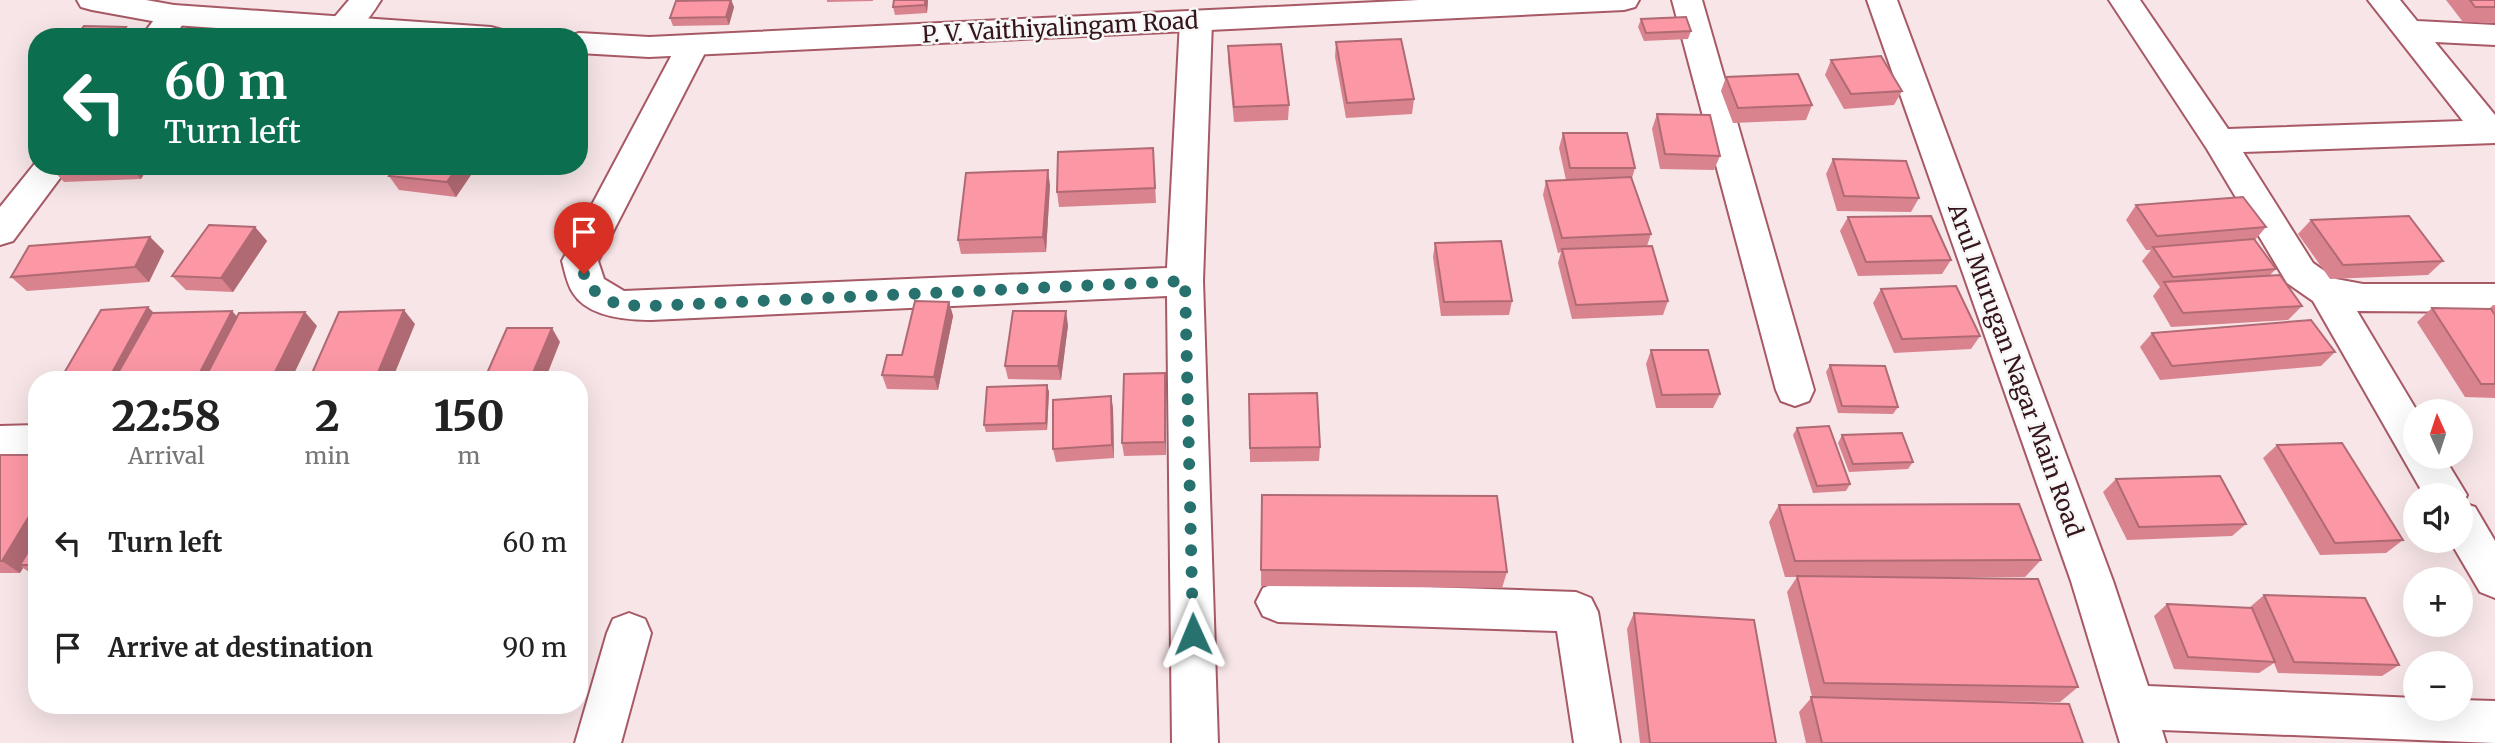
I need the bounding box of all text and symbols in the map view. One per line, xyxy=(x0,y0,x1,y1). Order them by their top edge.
street label: P. V. Vaithiyalingam Road xyxy=(921,5,1199,49)
text: 60 m xyxy=(164,51,287,112)
icon: left xyxy=(49,56,140,147)
text: Turn left xyxy=(164,112,301,152)
street label: Arul Murugan Nagar Main Road xyxy=(1942,199,2090,541)
pin xyxy=(554,202,614,274)
icon: arrive xyxy=(565,213,603,251)
text: 22:58 xyxy=(112,390,221,442)
text: 2 xyxy=(315,390,340,442)
text: 150 xyxy=(434,390,504,442)
north arrow xyxy=(2403,399,2473,469)
map controls xyxy=(2403,399,2473,721)
text: Arrival xyxy=(128,441,205,470)
text: min xyxy=(305,441,350,470)
text: m xyxy=(458,441,480,470)
button: sound xyxy=(2403,483,2473,553)
icon: left xyxy=(49,524,87,562)
text: Turn left xyxy=(108,526,222,559)
text: 60 m xyxy=(503,526,567,559)
button: + xyxy=(2403,567,2473,637)
position arrow xyxy=(1156,597,1230,671)
icon: arrive xyxy=(49,629,87,667)
text: Arrive at destination xyxy=(108,631,373,664)
text: 90 m xyxy=(503,631,567,664)
button: − xyxy=(2403,651,2473,721)

